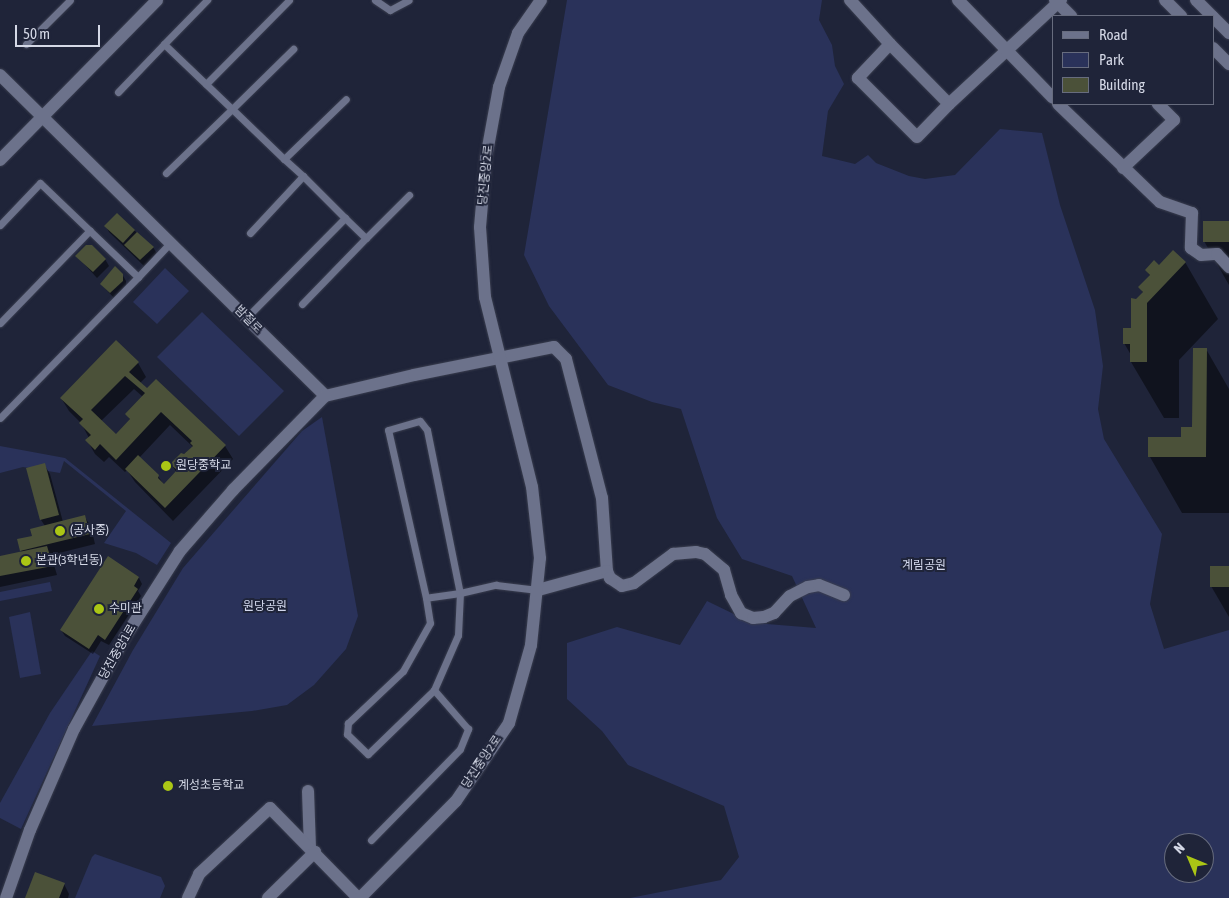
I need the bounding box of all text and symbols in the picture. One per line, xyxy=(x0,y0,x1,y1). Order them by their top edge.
scale bar xyxy=(18,15,102,47)
legend xyxy=(1052,15,1214,105)
text: 50 m xyxy=(23,25,50,42)
text: Road xyxy=(1099,26,1128,43)
text: Park xyxy=(1099,51,1124,68)
text: Building xyxy=(1099,76,1145,93)
street label: 당진중앙2로 xyxy=(476,144,496,206)
street label: 밤절로 xyxy=(231,303,265,337)
place label: 원당중학교 xyxy=(176,459,231,473)
marker: 원당중학교 xyxy=(160,460,172,472)
place label: (공사중) xyxy=(70,524,109,538)
marker: (공사중) xyxy=(54,525,66,537)
place label: 본관(3학년동) xyxy=(36,554,103,568)
marker: 본관(3학년동) xyxy=(20,555,32,567)
park label: 계림공원 xyxy=(902,559,946,573)
park label: 원당공원 xyxy=(243,600,287,614)
place label: 수미관 xyxy=(109,602,142,616)
marker: 수미관 xyxy=(93,603,105,615)
street label: 당진중앙1로 xyxy=(97,622,139,682)
street label: 당진중앙2로 xyxy=(459,733,505,791)
place label: 계성초등학교 xyxy=(178,779,244,793)
marker: 계성초등학교 xyxy=(162,780,174,792)
north arrow xyxy=(1164,833,1214,883)
text: N xyxy=(1171,840,1188,857)

